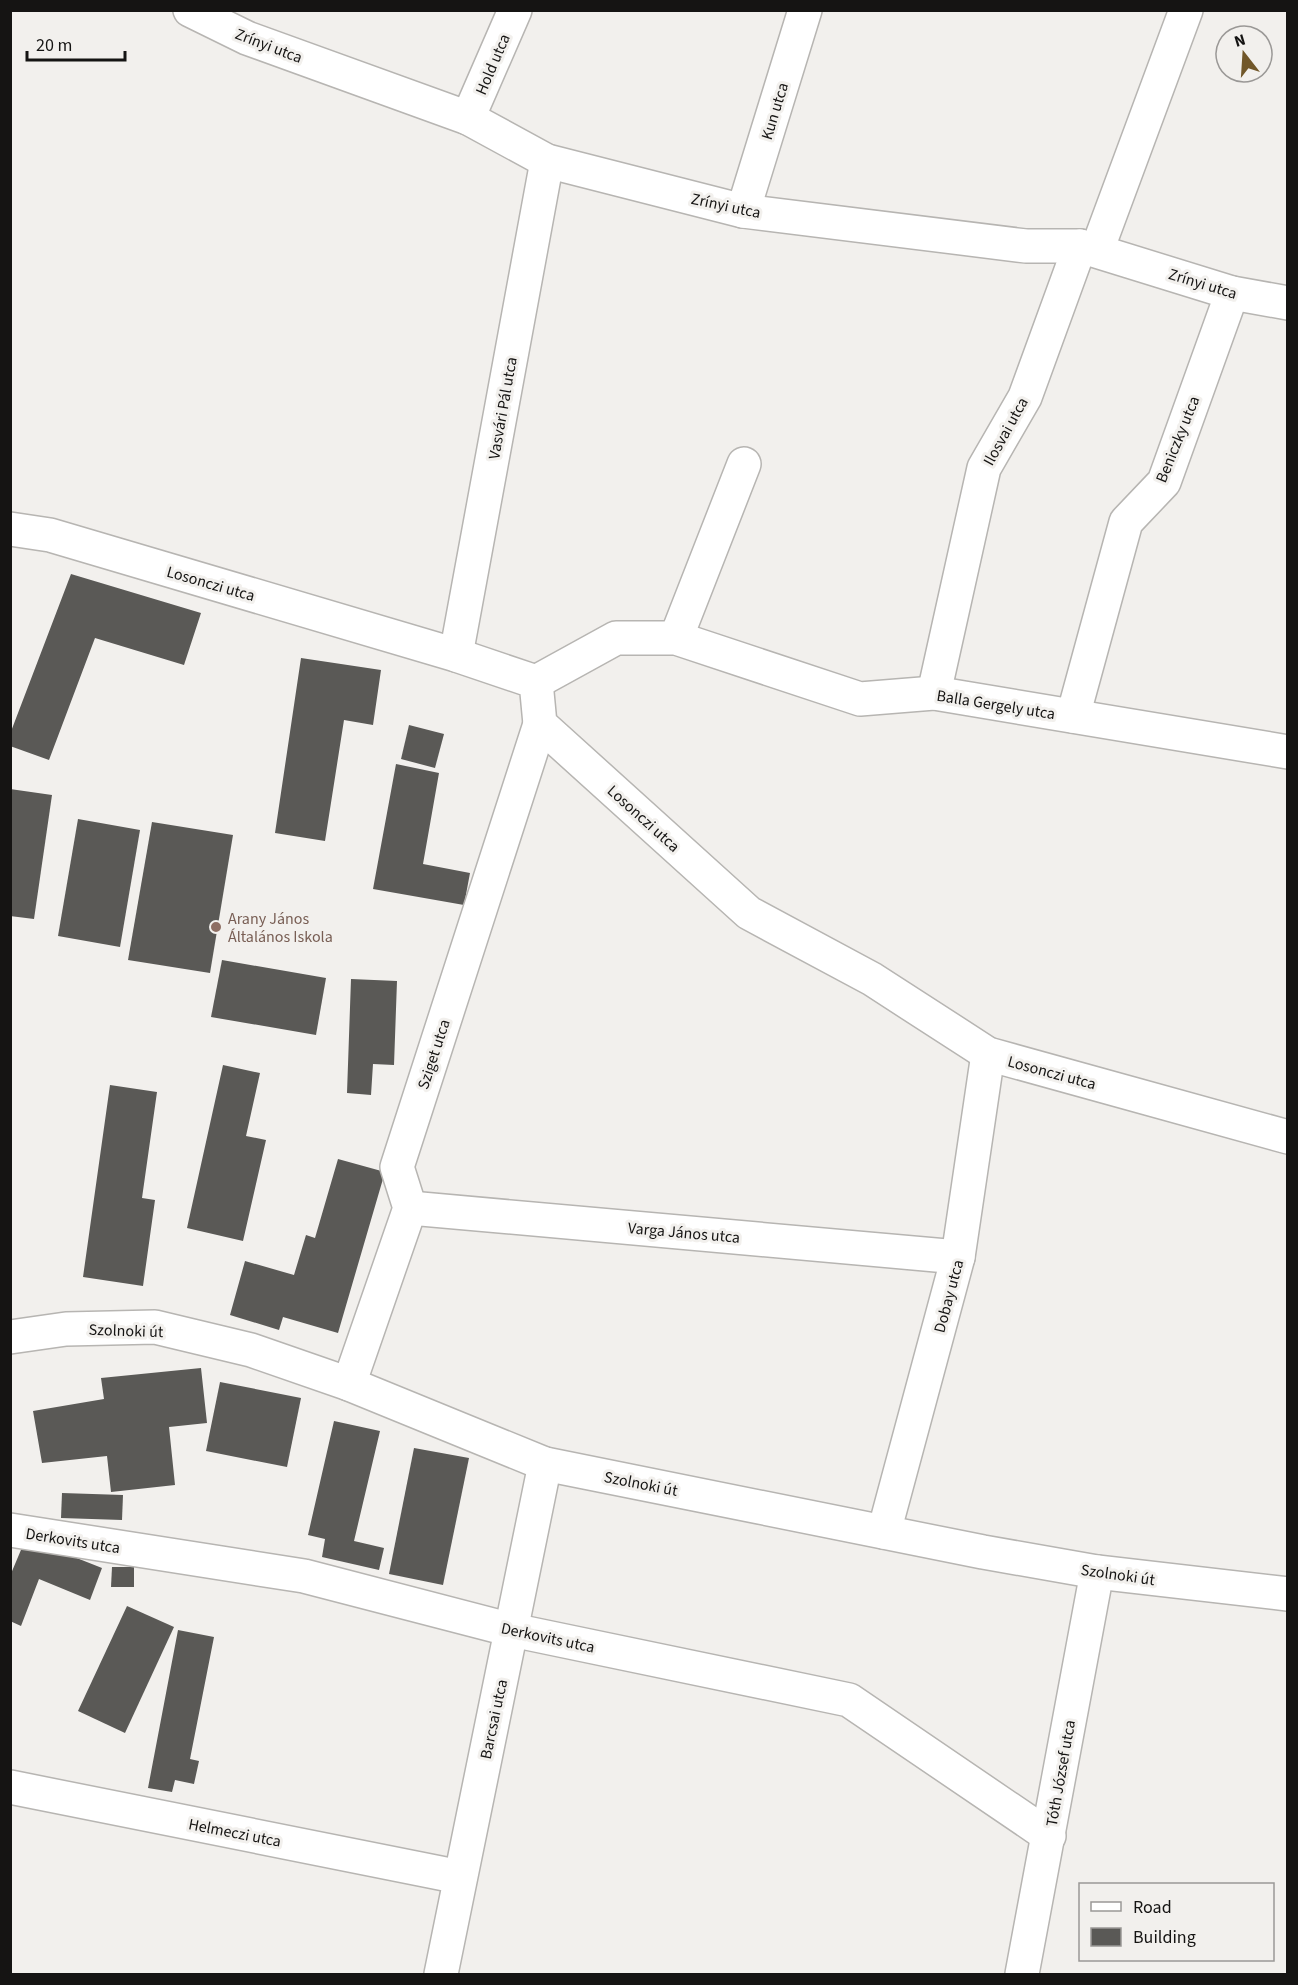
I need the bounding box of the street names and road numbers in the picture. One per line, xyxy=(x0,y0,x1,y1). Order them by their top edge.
street label: Zrínyi utca xyxy=(232,23,306,69)
street label: Hold utca xyxy=(470,30,516,98)
street label: Kun utca xyxy=(756,80,794,143)
street label: Zrínyi utca xyxy=(689,188,763,224)
street label: Zrínyi utca xyxy=(1166,263,1240,305)
street label: Vasvári Pál utca xyxy=(483,355,523,461)
street label: Ilosvai utca xyxy=(978,393,1034,470)
street label: Beniczky utca xyxy=(1151,393,1205,486)
street label: Losonczi utca xyxy=(164,561,257,607)
street label: Balla Gergely utca xyxy=(935,685,1057,725)
street label: Losonczi utca xyxy=(602,780,684,857)
street label: Sziget utca xyxy=(412,1016,456,1092)
street label: Losonczi utca xyxy=(1005,1051,1098,1095)
street label: Varga János utca xyxy=(627,1217,741,1249)
street label: Dobay utca xyxy=(929,1257,969,1335)
street label: Szolnoki út xyxy=(88,1319,164,1343)
street label: Szolnoki út xyxy=(602,1466,680,1502)
street label: Derkovits utca xyxy=(24,1523,122,1559)
street label: Szolnoki út xyxy=(1079,1559,1157,1591)
street label: Derkovits utca xyxy=(499,1617,597,1659)
street label: Barcsai utca xyxy=(475,1677,513,1761)
street label: Tóth József utca xyxy=(1041,1718,1081,1828)
street label: Helmeczi utca xyxy=(187,1813,283,1853)

